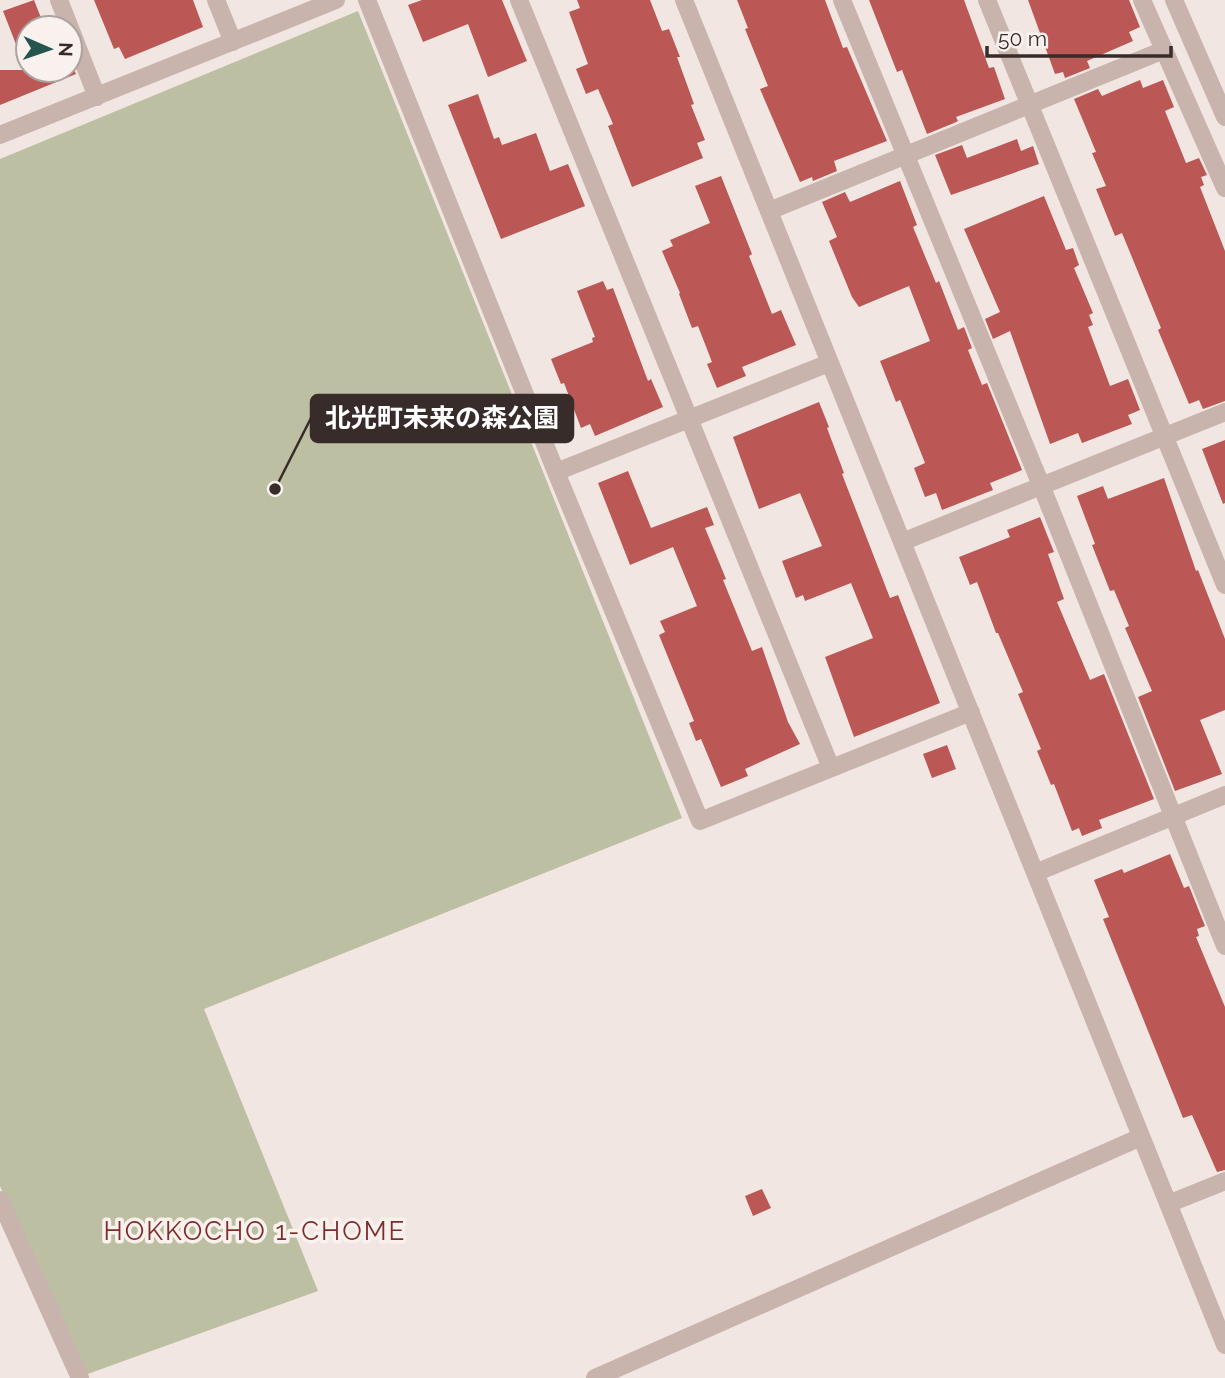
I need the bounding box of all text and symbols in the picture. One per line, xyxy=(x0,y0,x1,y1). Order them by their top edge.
north arrow xyxy=(14,14,84,84)
scale bar xyxy=(987,14,1171,58)
text: 50 m xyxy=(998,26,1047,51)
text: N xyxy=(55,42,77,57)
callout: 北光町未来の森公園 xyxy=(311,395,573,442)
text: 北光町未来の森公園 xyxy=(325,403,559,433)
district label: HOKKOCHO 1-CHOME xyxy=(104,1216,406,1246)

